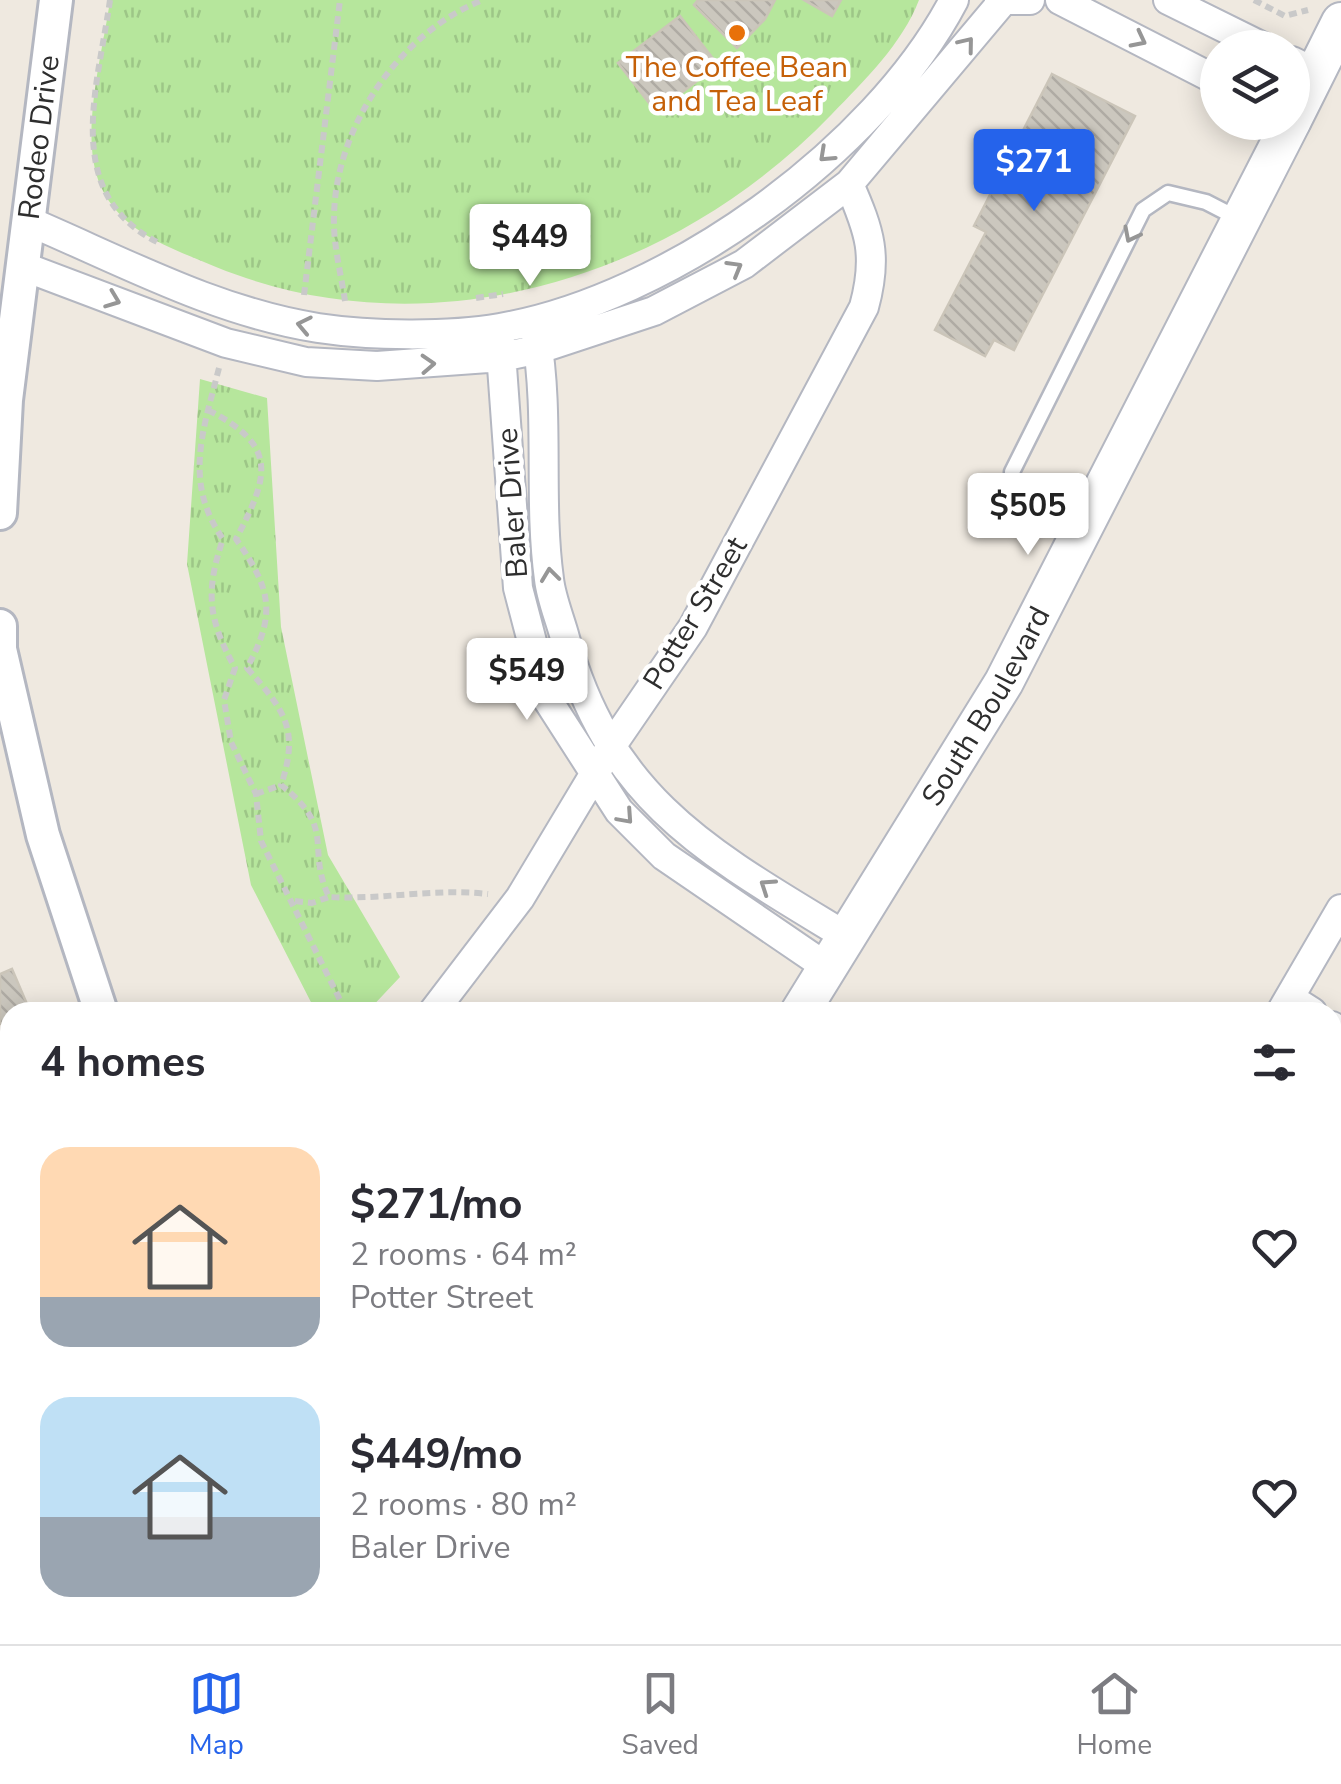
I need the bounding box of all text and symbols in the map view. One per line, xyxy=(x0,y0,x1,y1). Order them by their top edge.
marker: The Coffee Bean and Tea Leaf xyxy=(726,22,748,44)
one-way arrow xyxy=(1129,28,1147,48)
map controls xyxy=(1200,30,1310,140)
button: layers xyxy=(1200,30,1310,140)
one-way arrow xyxy=(955,37,973,55)
place label: The Coffee Bean and Tea Leaf xyxy=(626,47,848,122)
street label: Rodeo Drive xyxy=(9,53,70,222)
pin: $271 xyxy=(975,129,1093,214)
text: $271 xyxy=(996,140,1072,183)
one-way arrow xyxy=(819,143,838,161)
pin: $449 xyxy=(471,204,589,289)
text: $449 xyxy=(492,215,568,258)
one-way arrow xyxy=(1123,225,1143,243)
one-way arrow xyxy=(724,261,742,281)
one-way arrow xyxy=(104,288,121,309)
one-way arrow xyxy=(296,315,313,336)
one-way arrow xyxy=(420,354,436,375)
street label: Baler Drive xyxy=(487,426,538,579)
pin: $505 xyxy=(969,473,1087,558)
text: $505 xyxy=(990,484,1066,527)
street label: Potter Street xyxy=(634,529,757,697)
one-way arrow xyxy=(540,567,561,583)
street label: South Boulevard xyxy=(912,600,1060,814)
pin: $549 xyxy=(468,638,586,723)
text: $549 xyxy=(489,649,565,692)
one-way arrow xyxy=(614,805,632,823)
one-way arrow xyxy=(759,879,777,898)
text: 4 homes xyxy=(40,1034,205,1091)
icon: filters xyxy=(1247,1035,1302,1090)
text: $271/mo xyxy=(350,1176,522,1233)
icon: home xyxy=(120,1187,240,1307)
icon: heart xyxy=(1247,1220,1302,1275)
text: 2 rooms · 64 m² xyxy=(350,1233,577,1276)
text: Potter Street xyxy=(350,1276,533,1319)
text: $449/mo xyxy=(350,1426,522,1483)
icon: home xyxy=(120,1437,240,1557)
icon: heart xyxy=(1247,1470,1302,1525)
text: 2 rooms · 80 m² xyxy=(350,1483,577,1526)
text: Baler Drive xyxy=(350,1526,511,1569)
tab: Map xyxy=(189,1666,244,1764)
tab: Saved xyxy=(622,1666,699,1764)
tab: Home xyxy=(1076,1666,1152,1764)

